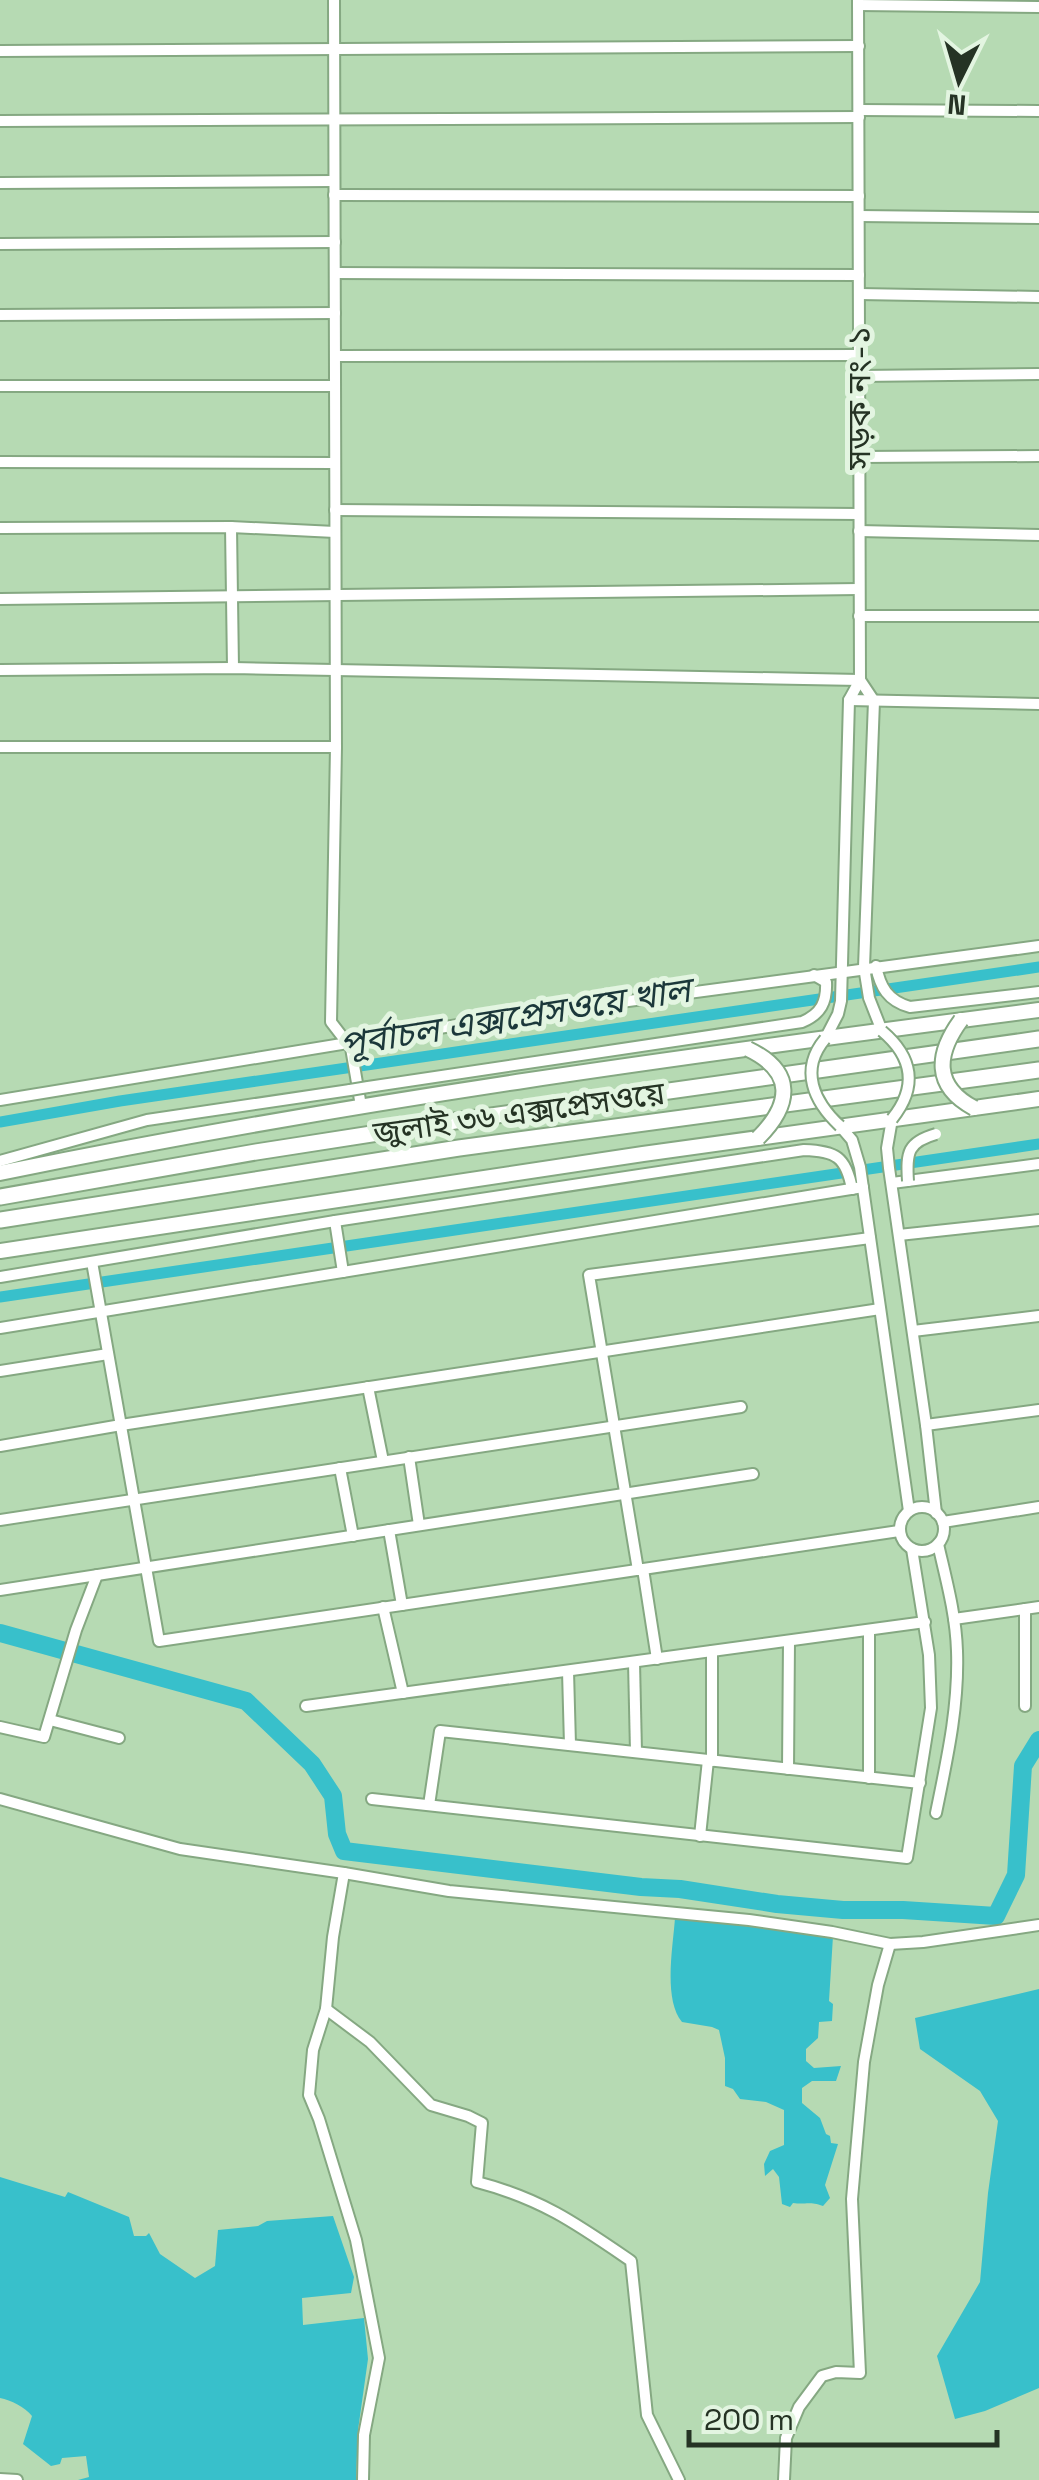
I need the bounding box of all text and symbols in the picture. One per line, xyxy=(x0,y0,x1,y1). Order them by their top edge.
north arrow xyxy=(909,30,1009,130)
text: N xyxy=(946,86,968,124)
street label: সড়ক নং-১ xyxy=(839,326,879,471)
water label: পূর্বাচল এক্সপ্রেসওয়ে খাল xyxy=(337,967,700,1066)
street label: জুলাই ৩৬ এক্সপ্রেসওয়ে xyxy=(370,1073,668,1153)
scale bar xyxy=(689,2385,996,2447)
text: 200 m xyxy=(704,2400,794,2439)

